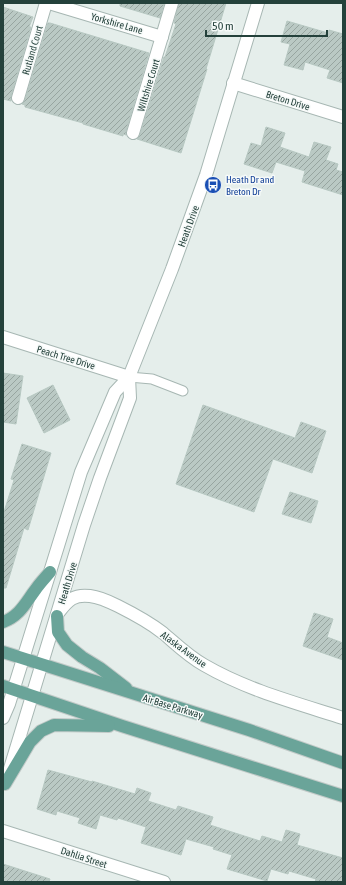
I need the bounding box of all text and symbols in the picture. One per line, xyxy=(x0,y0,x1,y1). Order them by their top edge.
street label: Yorkshire Lane xyxy=(90,11,144,36)
scale bar xyxy=(206,12,327,38)
text: 50 m xyxy=(212,19,234,33)
street label: Rutland Court xyxy=(20,24,45,76)
street label: Wiltshire Court xyxy=(135,57,162,113)
street label: Breton Drive xyxy=(265,89,312,112)
place label: Heath Dr and Breton Dr xyxy=(226,174,275,197)
bus stop icon: Heath Dr and Breton Dr xyxy=(203,175,223,195)
street label: Heath Drive xyxy=(176,203,201,248)
street label: Peach Tree Drive xyxy=(35,343,97,372)
street label: Heath Drive xyxy=(56,560,79,606)
street label: Alaska Avenue xyxy=(159,629,209,670)
street label: Air Base Parkway xyxy=(142,692,204,721)
street label: Dahlia Street xyxy=(59,845,108,870)

